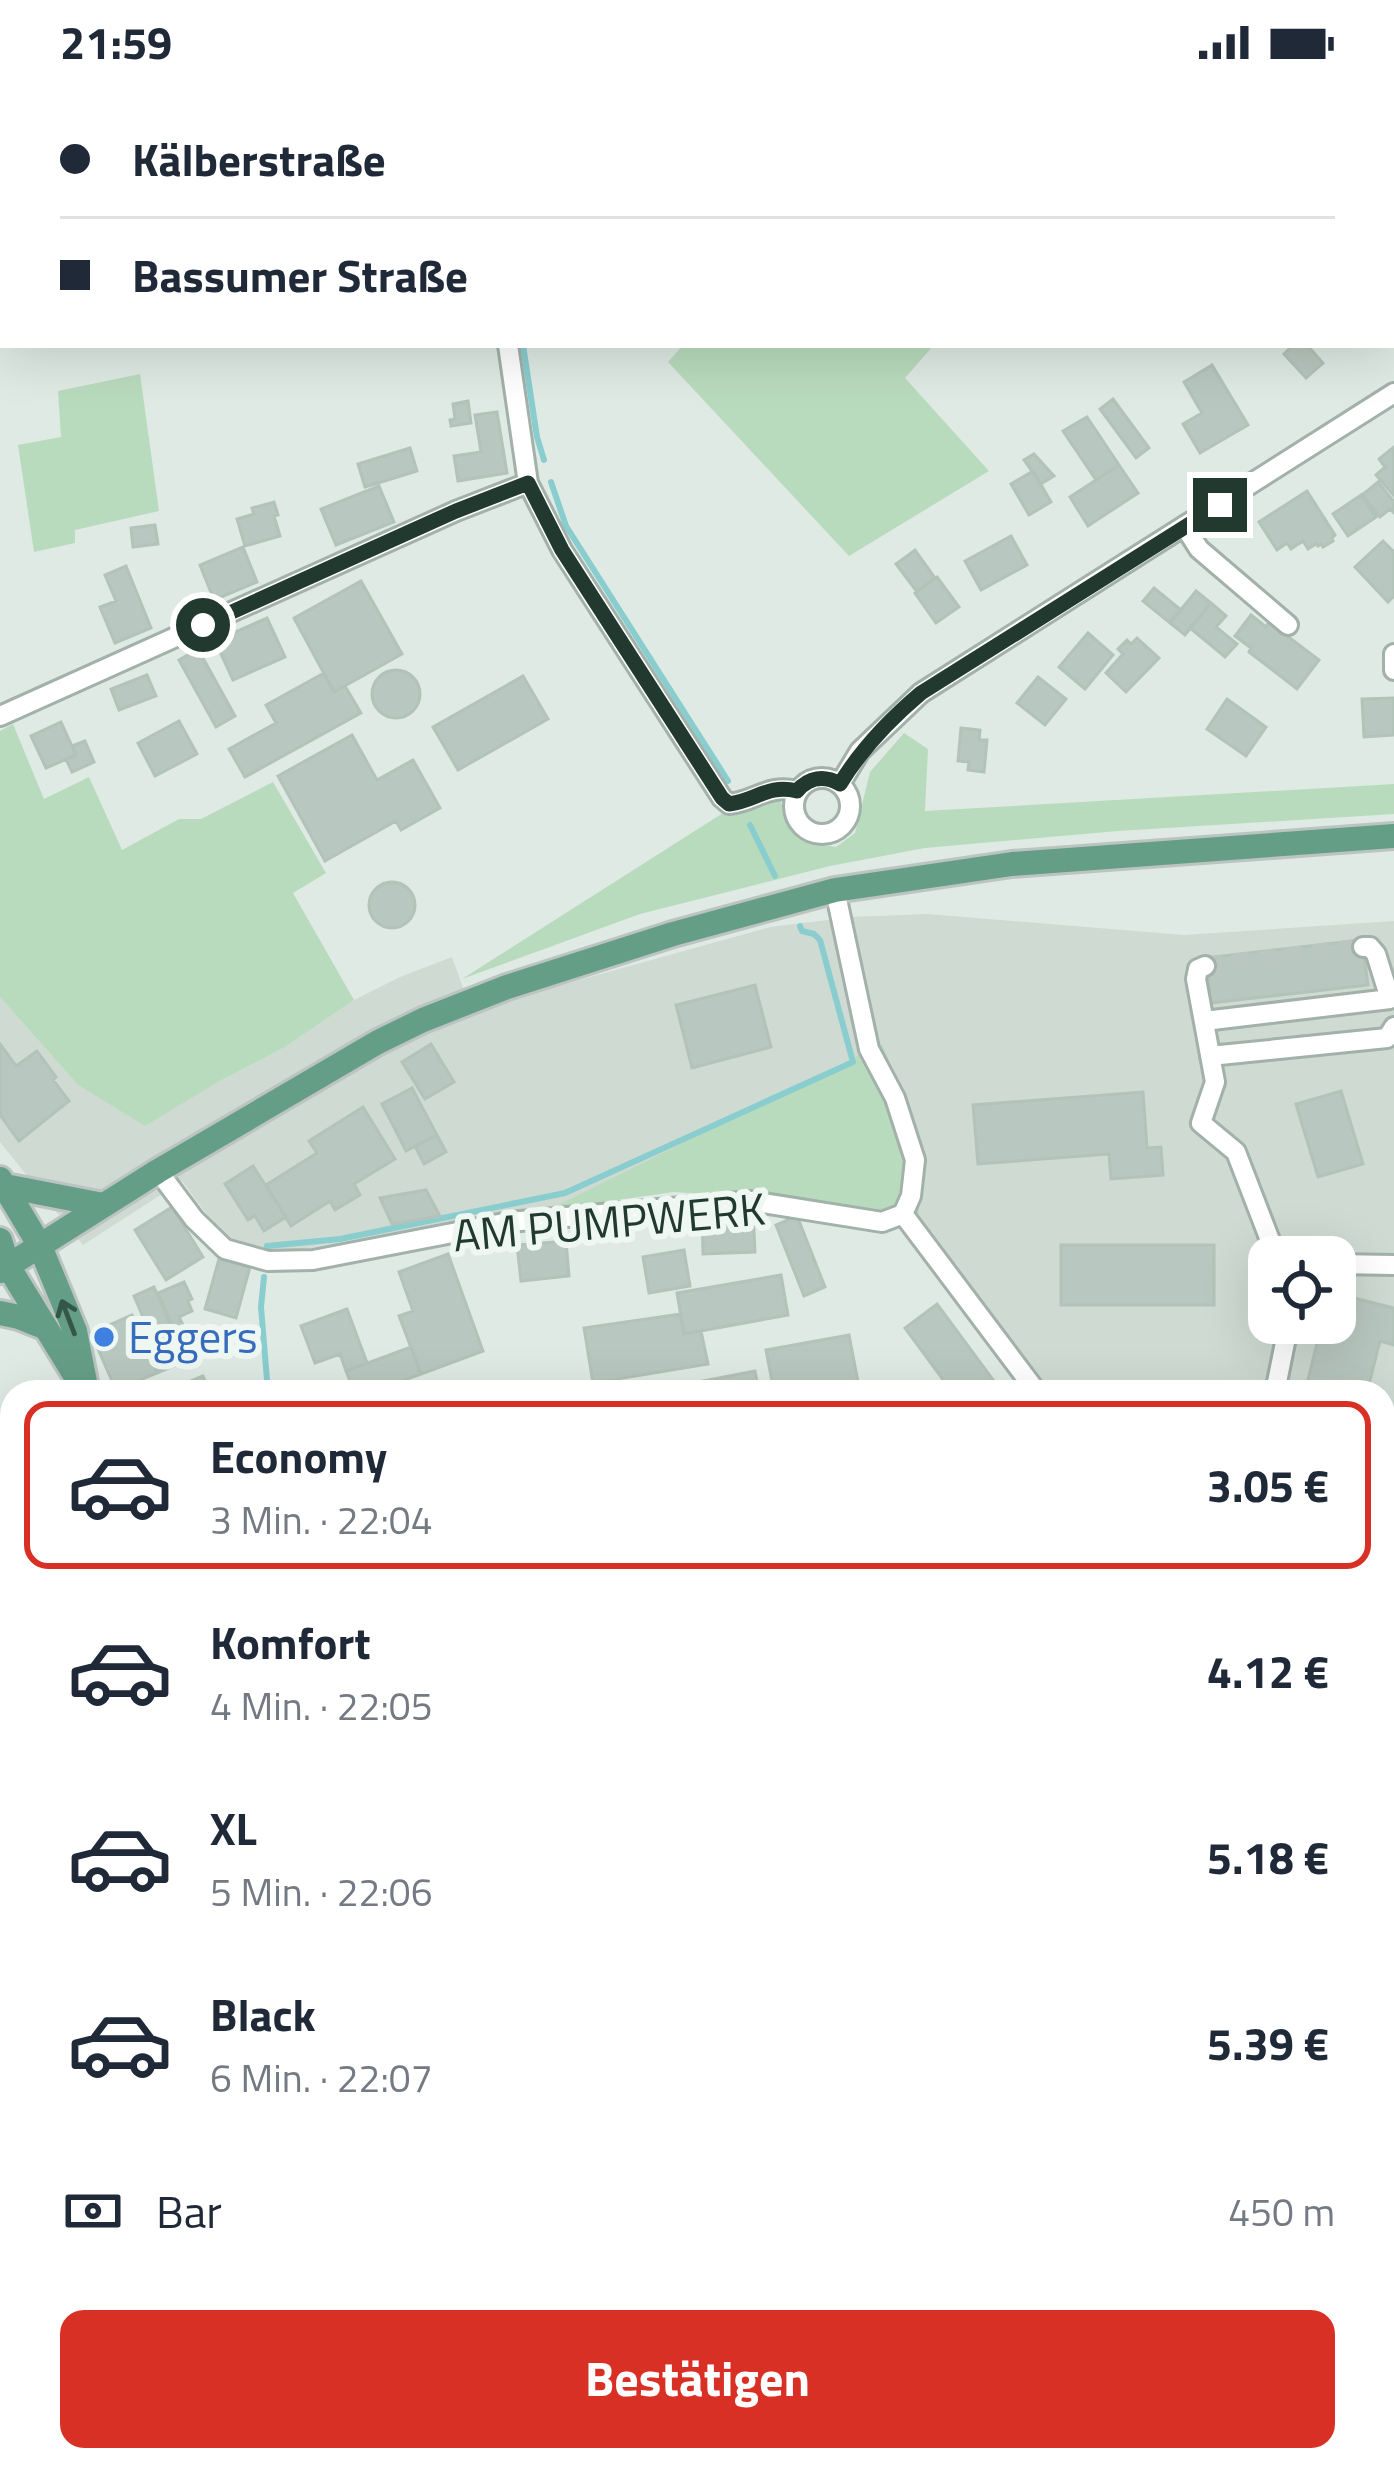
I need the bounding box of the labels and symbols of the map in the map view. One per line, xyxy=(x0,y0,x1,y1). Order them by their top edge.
route end xyxy=(1193,478,1247,532)
route start xyxy=(176,598,230,652)
street label: AM PUMPWERK xyxy=(450,1174,768,1269)
one-way arrow xyxy=(56,1300,78,1337)
place label: Eggers xyxy=(128,1302,258,1370)
marker: Eggers xyxy=(91,1324,117,1350)

